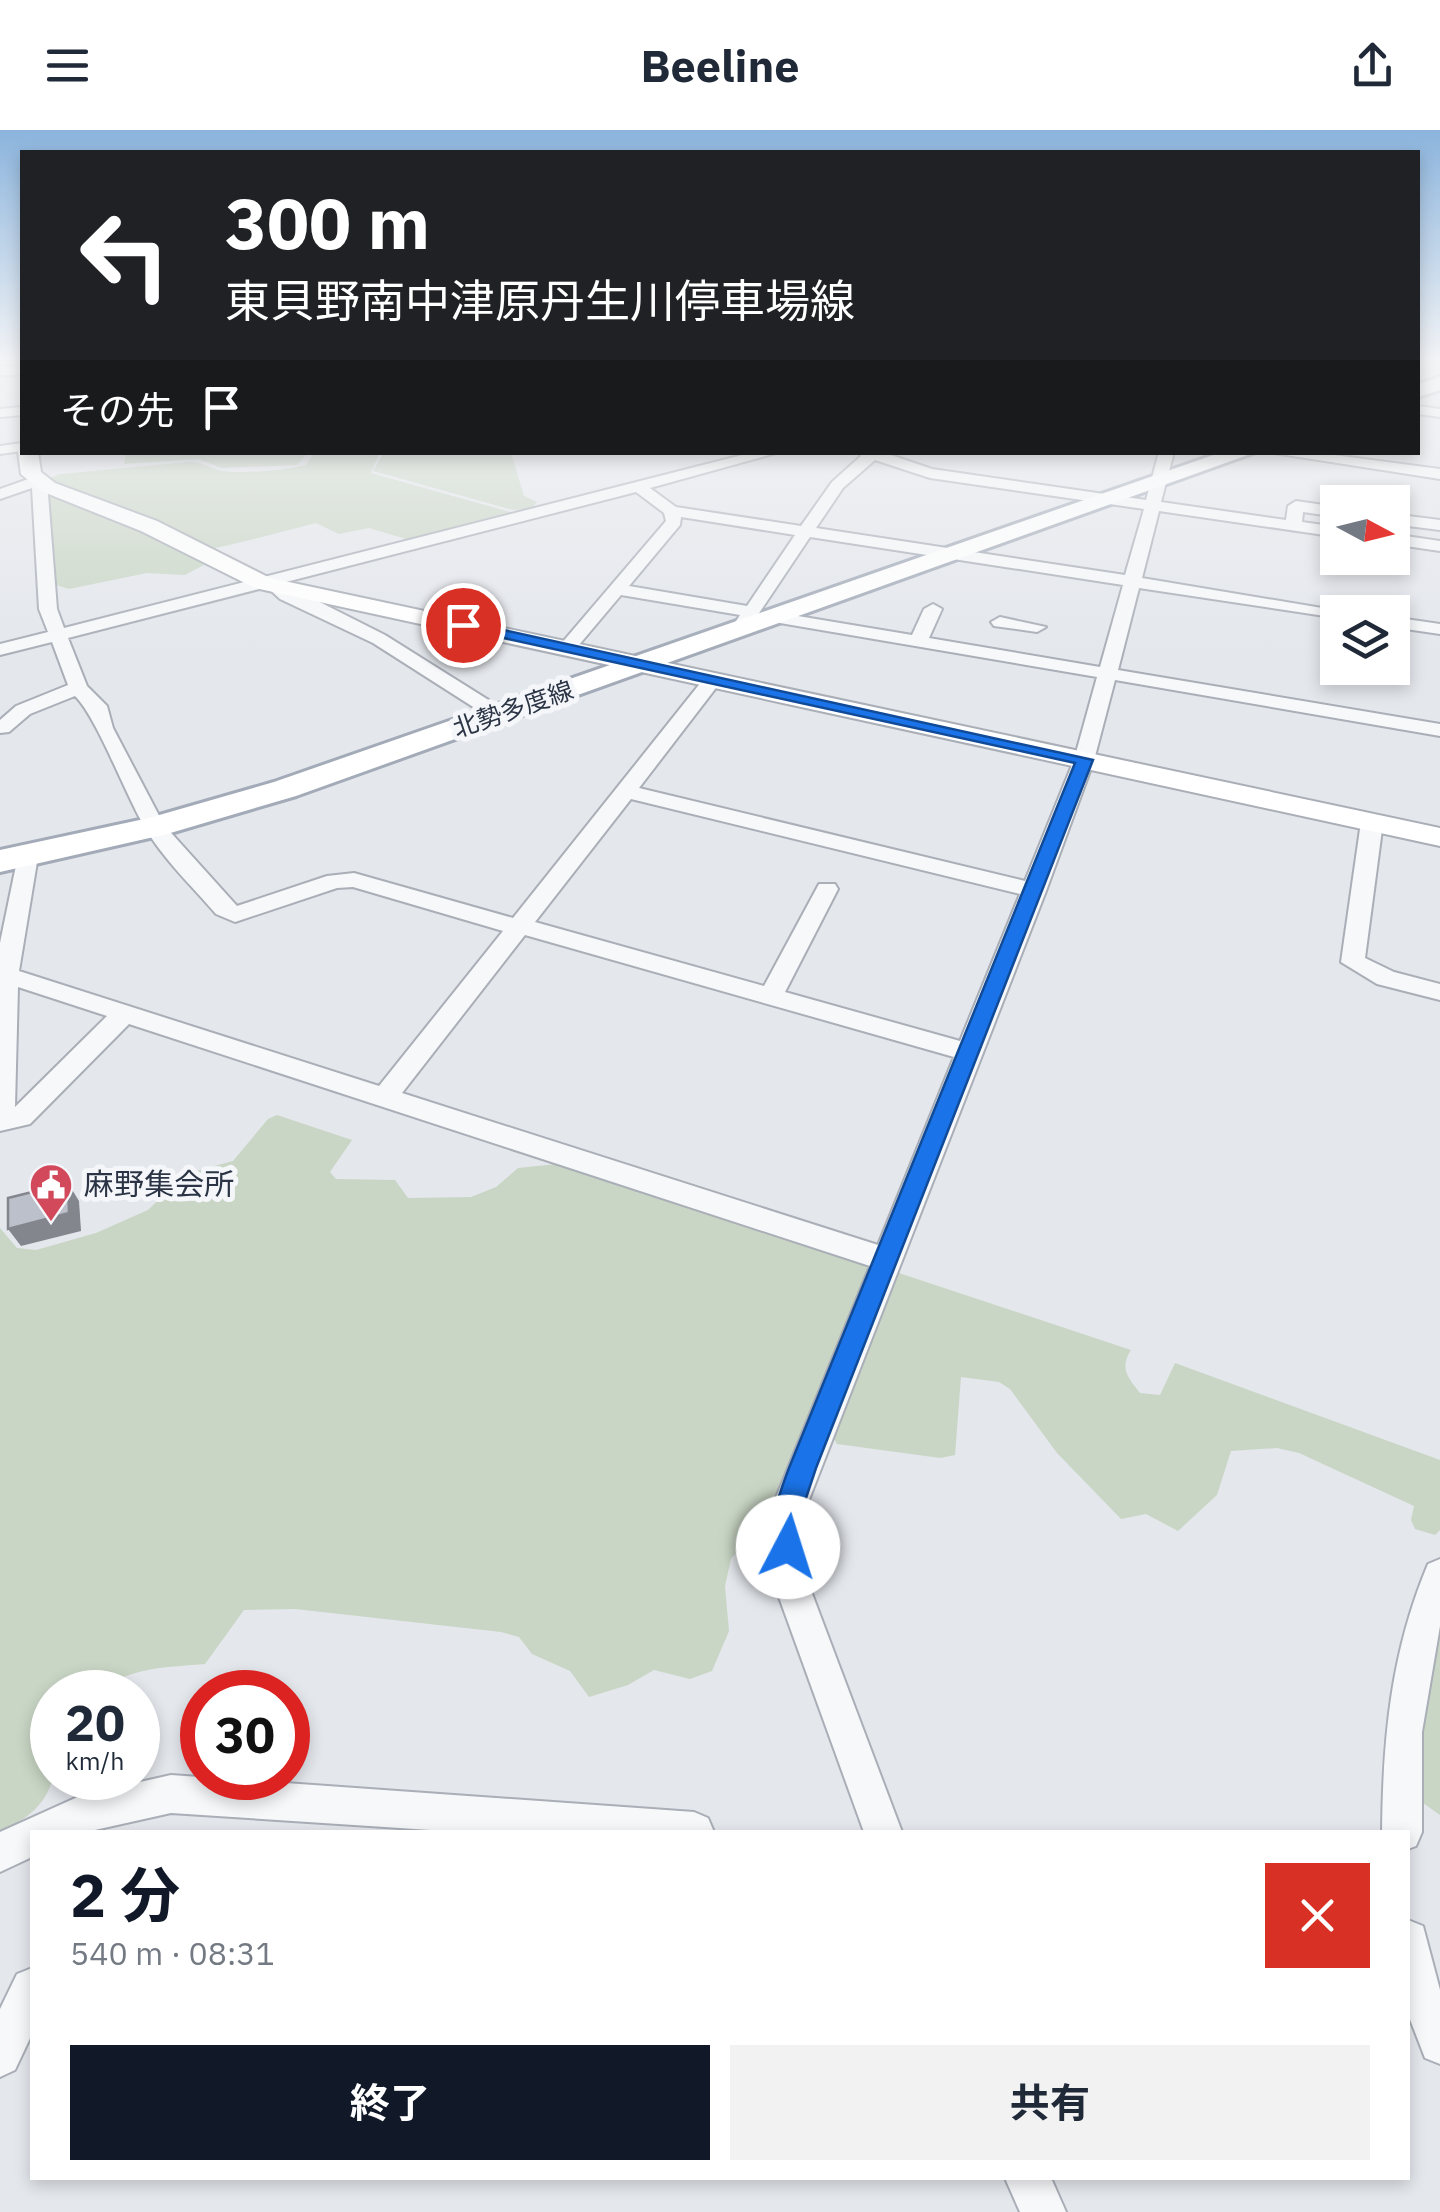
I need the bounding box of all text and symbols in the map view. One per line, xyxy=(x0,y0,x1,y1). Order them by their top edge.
text: Beeline xyxy=(640,36,800,94)
icon: menu xyxy=(40,38,95,93)
icon: share xyxy=(1345,38,1400,93)
text: 300 m xyxy=(225,177,430,268)
icon: left xyxy=(60,190,190,320)
text: 東貝野南中津原丹生川停車場線 xyxy=(225,271,855,329)
icon: arrive xyxy=(194,380,249,435)
text: その先 xyxy=(60,385,174,434)
north arrow xyxy=(1320,485,1410,575)
map controls xyxy=(1320,485,1410,685)
pin xyxy=(421,583,506,668)
button: layers xyxy=(1320,595,1410,685)
icon: arrive xyxy=(436,598,491,653)
street label: 北勢多度線 xyxy=(448,673,577,744)
public building icon: 麻野集会所 xyxy=(28,1162,74,1223)
place label: 麻野集会所 xyxy=(84,1164,234,1203)
position arrow xyxy=(736,1495,840,1599)
speed limit sign: 30 xyxy=(180,1670,310,1800)
text: 20 xyxy=(65,1690,125,1755)
text: km/h xyxy=(66,1744,124,1777)
text: 2 分 xyxy=(70,1855,180,1934)
button: close xyxy=(1265,1863,1370,1968)
text: 540 m · 08:31 xyxy=(70,1932,275,1974)
button: 終了 xyxy=(70,2045,710,2160)
button: 共有 xyxy=(730,2045,1370,2160)

